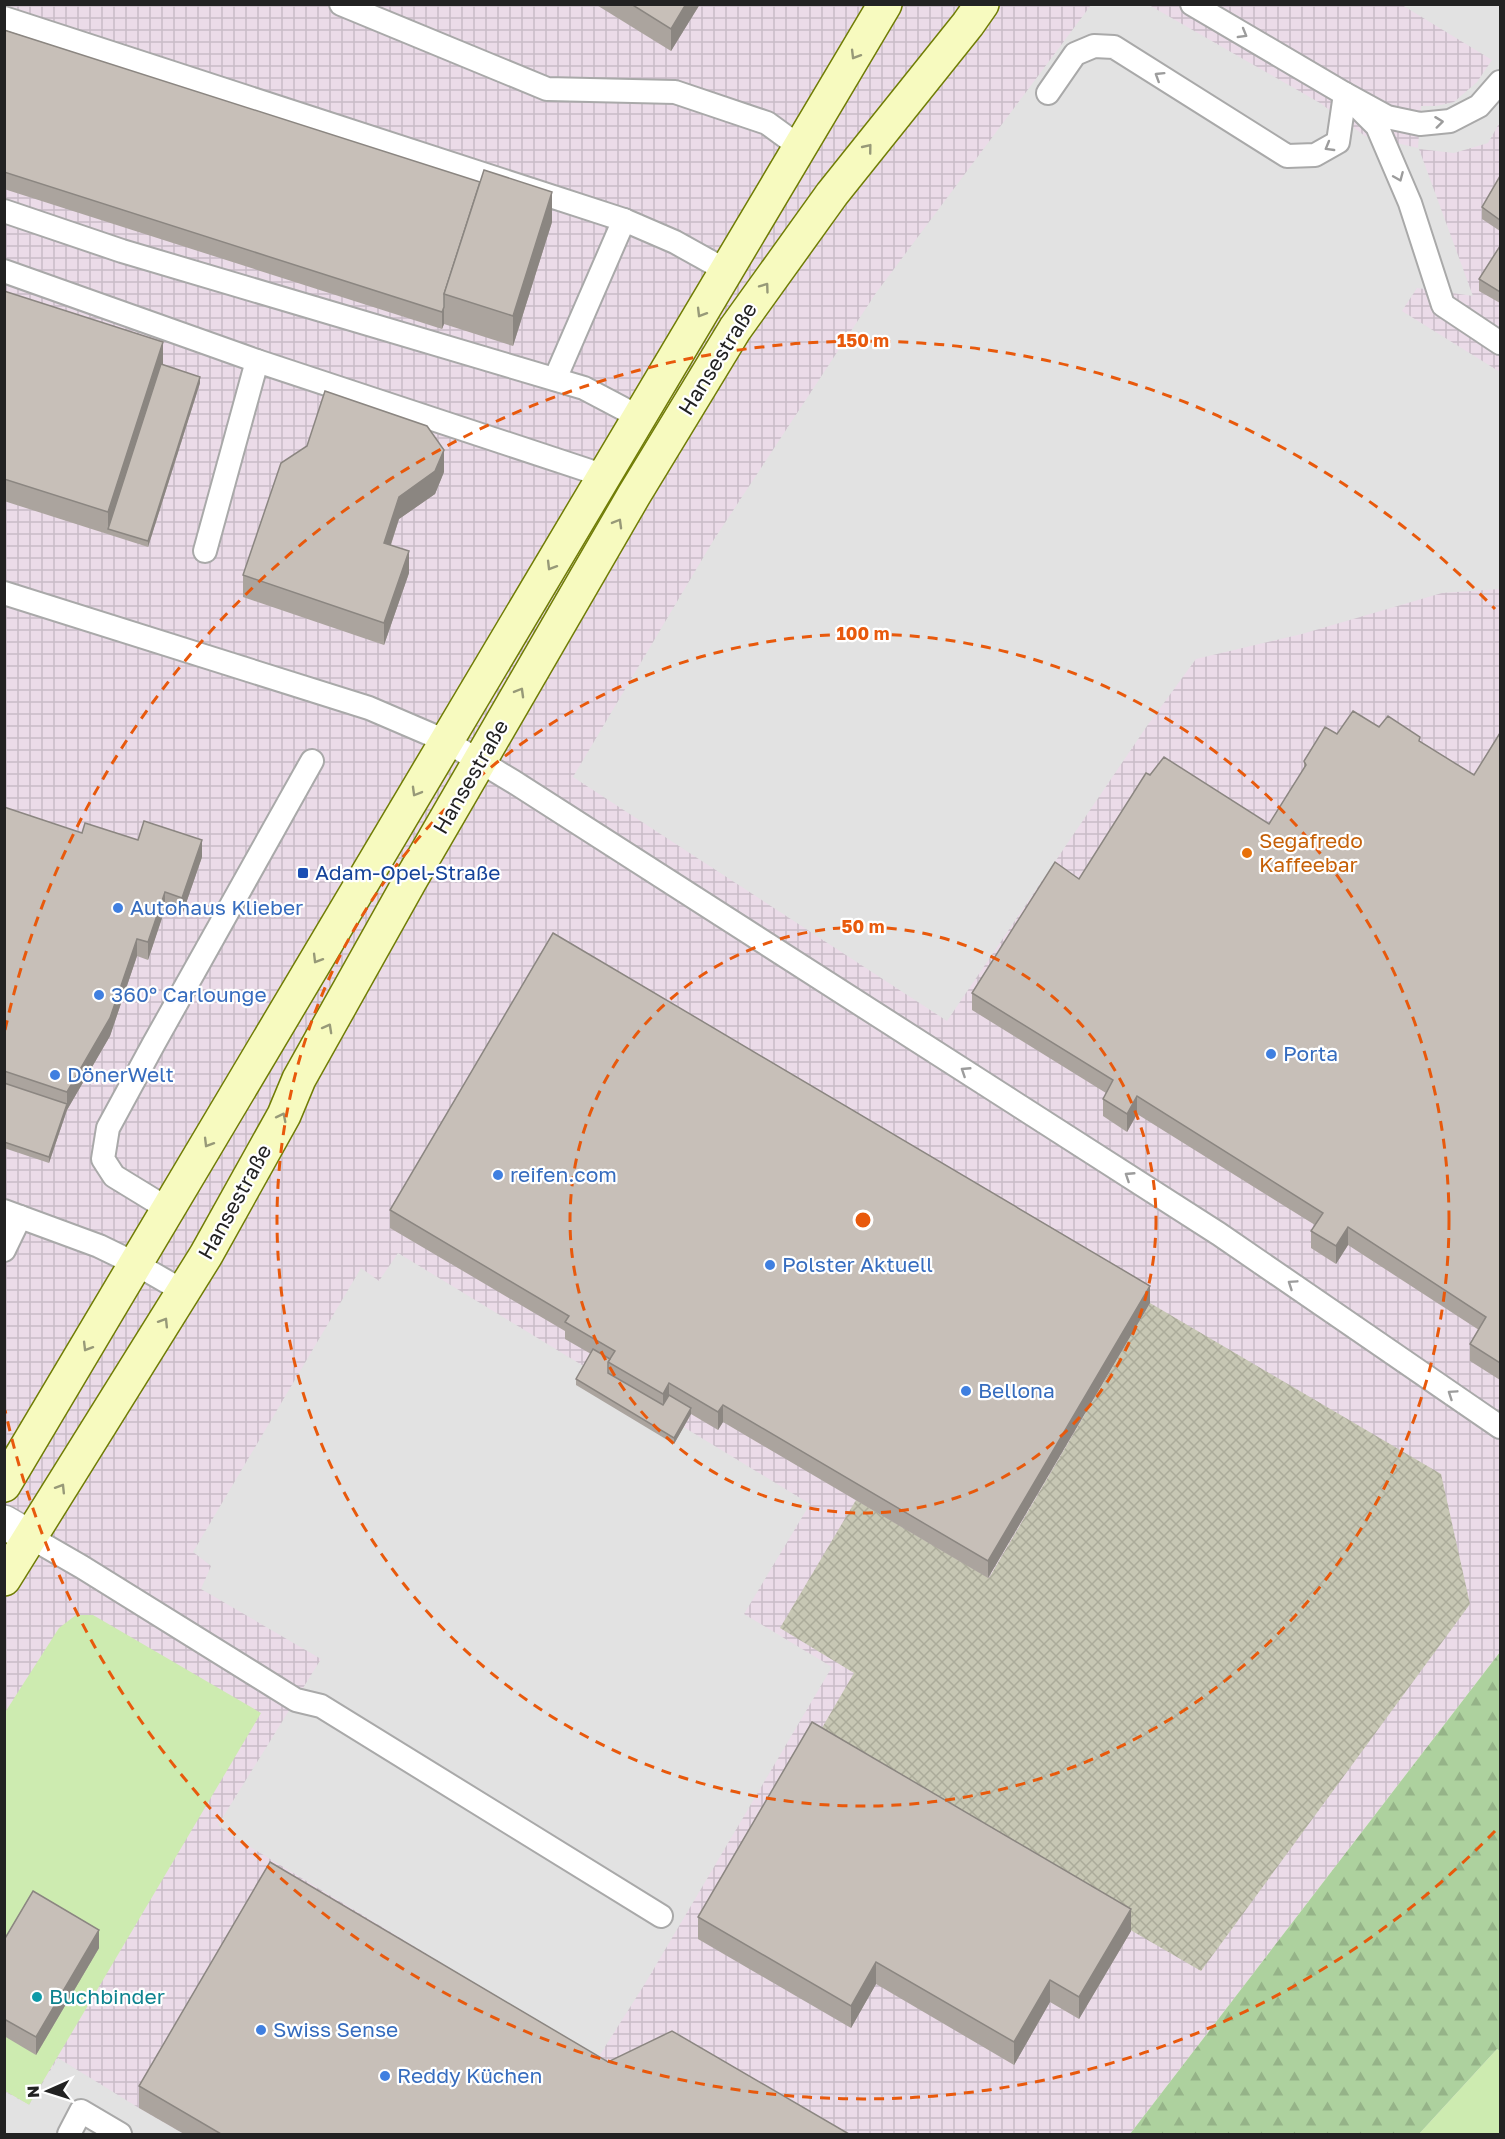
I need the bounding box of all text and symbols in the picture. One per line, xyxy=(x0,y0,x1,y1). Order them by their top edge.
one-way arrow xyxy=(1237,27,1247,39)
one-way arrow xyxy=(850,49,862,59)
one-way arrow xyxy=(1155,71,1165,83)
one-way arrow xyxy=(1434,116,1444,129)
one-way arrow xyxy=(1325,140,1335,151)
one-way arrow xyxy=(861,144,872,155)
one-way arrow xyxy=(1392,171,1404,182)
one-way arrow xyxy=(758,282,769,293)
street label: Hansestraße xyxy=(672,297,762,420)
one-way arrow xyxy=(697,307,709,317)
text: 150 m xyxy=(837,329,889,351)
one-way arrow xyxy=(610,519,622,529)
one-way arrow xyxy=(546,560,558,570)
text: 100 m xyxy=(837,622,889,644)
one-way arrow xyxy=(513,688,525,698)
street label: Hansestraße xyxy=(427,715,513,838)
one-way arrow xyxy=(412,786,424,796)
place label: Segafredo Kaffeebar xyxy=(1259,827,1363,877)
marker: Segafredo Kaffeebar xyxy=(1240,846,1254,860)
place label: Adam-Opel-Straße xyxy=(315,859,500,885)
marker: Adam-Opel-Straße xyxy=(296,866,310,880)
place label: Autohaus Klieber xyxy=(130,894,303,920)
marker: Autohaus Klieber xyxy=(111,901,125,915)
text: 50 m xyxy=(842,915,884,937)
one-way arrow xyxy=(313,953,324,963)
place label: 360° Carlounge xyxy=(111,981,267,1007)
marker: 360° Carlounge xyxy=(92,988,106,1002)
one-way arrow xyxy=(321,1023,332,1034)
place label: Porta xyxy=(1283,1040,1338,1066)
marker: Porta xyxy=(1264,1047,1278,1061)
place label: DönerWelt xyxy=(67,1061,174,1087)
one-way arrow xyxy=(961,1066,971,1078)
marker: DönerWelt xyxy=(48,1068,62,1082)
one-way arrow xyxy=(275,1112,287,1123)
one-way arrow xyxy=(203,1137,215,1147)
street label: Hansestraße xyxy=(192,1139,276,1264)
place label: reifen.com xyxy=(510,1161,617,1187)
marker: reifen.com xyxy=(491,1168,505,1182)
one-way arrow xyxy=(1125,1172,1136,1183)
centre of rings xyxy=(853,1210,873,1230)
place label: Polster Aktuell xyxy=(782,1251,933,1277)
marker: Polster Aktuell xyxy=(763,1258,777,1272)
one-way arrow xyxy=(1287,1280,1298,1291)
one-way arrow xyxy=(156,1318,168,1328)
one-way arrow xyxy=(83,1341,94,1351)
place label: Bellona xyxy=(978,1377,1055,1403)
marker: Bellona xyxy=(959,1384,973,1398)
one-way arrow xyxy=(1448,1390,1459,1401)
one-way arrow xyxy=(54,1484,66,1494)
place label: Buchbinder xyxy=(49,1983,165,2009)
marker: Buchbinder xyxy=(30,1990,44,2004)
place label: Swiss Sense xyxy=(273,2016,398,2042)
marker: Swiss Sense xyxy=(254,2023,268,2037)
north arrow xyxy=(18,2061,78,2121)
place label: Reddy Küchen xyxy=(397,2062,542,2088)
marker: Reddy Küchen xyxy=(378,2069,392,2083)
text: N xyxy=(23,2085,43,2098)

